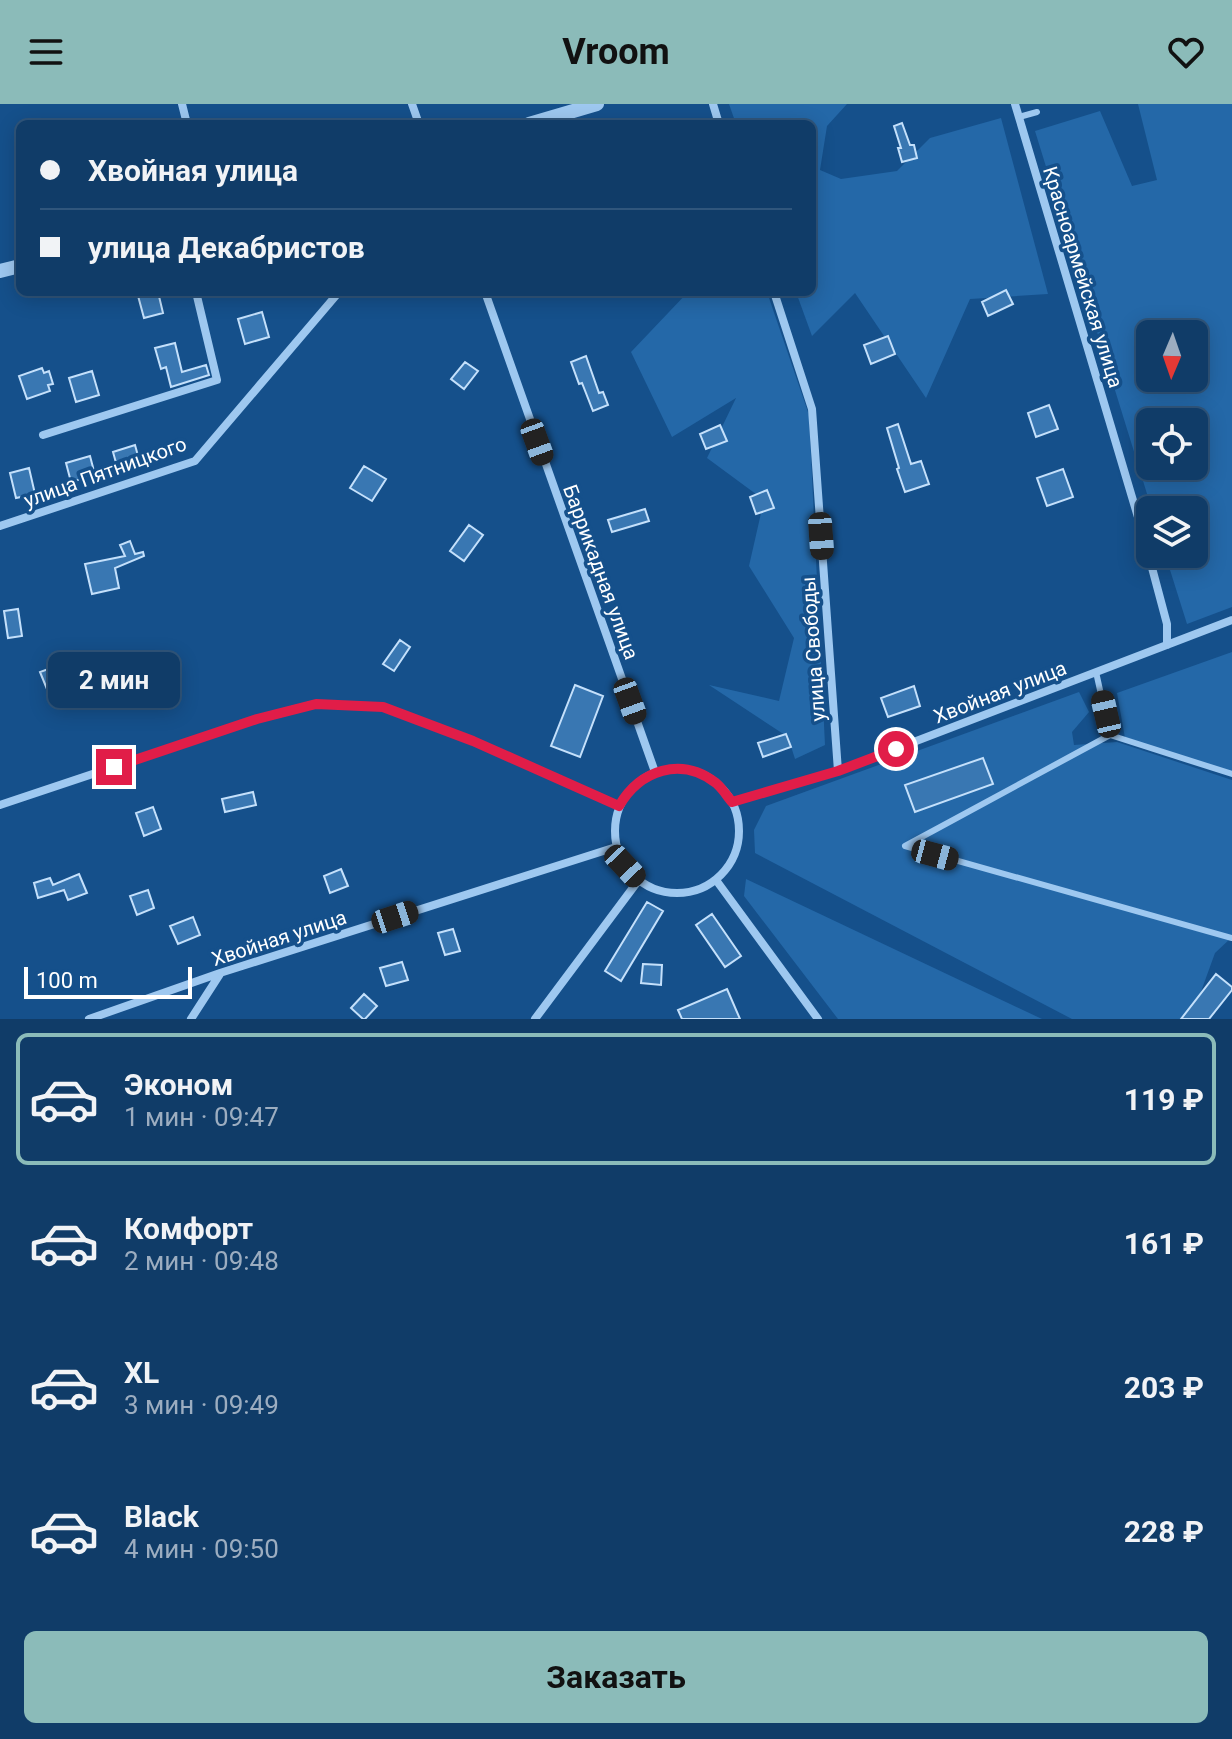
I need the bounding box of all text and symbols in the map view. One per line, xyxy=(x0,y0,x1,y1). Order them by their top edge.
icon: menu xyxy=(24,30,68,74)
icon: heart xyxy=(1164,30,1208,74)
text: Vroom xyxy=(562,31,670,73)
text: Хвойная улица xyxy=(88,153,298,188)
street label: Красноармейская улица xyxy=(1038,163,1128,391)
text: улица Декабристов xyxy=(88,230,365,265)
north arrow xyxy=(1136,320,1208,392)
map controls xyxy=(1136,320,1208,568)
button: locate xyxy=(1136,408,1208,480)
car xyxy=(518,415,556,469)
street label: улица Пятницкого xyxy=(20,431,190,513)
street label: Баррикадная улица xyxy=(558,481,644,663)
button: layers xyxy=(1136,496,1208,568)
car xyxy=(807,511,835,561)
street label: улица Свободы xyxy=(796,576,830,722)
callout: 2 мин xyxy=(48,651,180,707)
street label: Хвойная улица xyxy=(930,656,1070,728)
text: 2 мин xyxy=(79,665,149,695)
car xyxy=(611,674,649,728)
car xyxy=(1089,688,1123,740)
route start xyxy=(878,731,914,767)
route end xyxy=(96,749,132,785)
car xyxy=(909,837,961,873)
car xyxy=(600,840,650,892)
car xyxy=(368,898,422,936)
street label: Хвойная улица xyxy=(209,905,349,971)
scale bar xyxy=(24,963,192,999)
text: 100 m xyxy=(36,968,98,993)
icon: car xyxy=(28,1063,100,1135)
text: Эконом xyxy=(124,1067,233,1102)
text: 119 ₽ xyxy=(1124,1082,1204,1117)
text: 1 мин · 09:47 xyxy=(124,1102,279,1132)
icon: car xyxy=(28,1207,100,1279)
text: Комфорт xyxy=(124,1211,253,1246)
text: 161 ₽ xyxy=(1124,1226,1204,1261)
text: 2 мин · 09:48 xyxy=(124,1246,279,1276)
icon: car xyxy=(28,1351,100,1423)
text: XL xyxy=(124,1355,159,1390)
text: 203 ₽ xyxy=(1124,1370,1204,1405)
text: 3 мин · 09:49 xyxy=(124,1390,279,1420)
icon: car xyxy=(28,1495,100,1567)
text: Black xyxy=(124,1499,199,1534)
text: 228 ₽ xyxy=(1124,1514,1204,1549)
text: 4 мин · 09:50 xyxy=(124,1534,279,1564)
button: Заказать xyxy=(24,1631,1208,1723)

